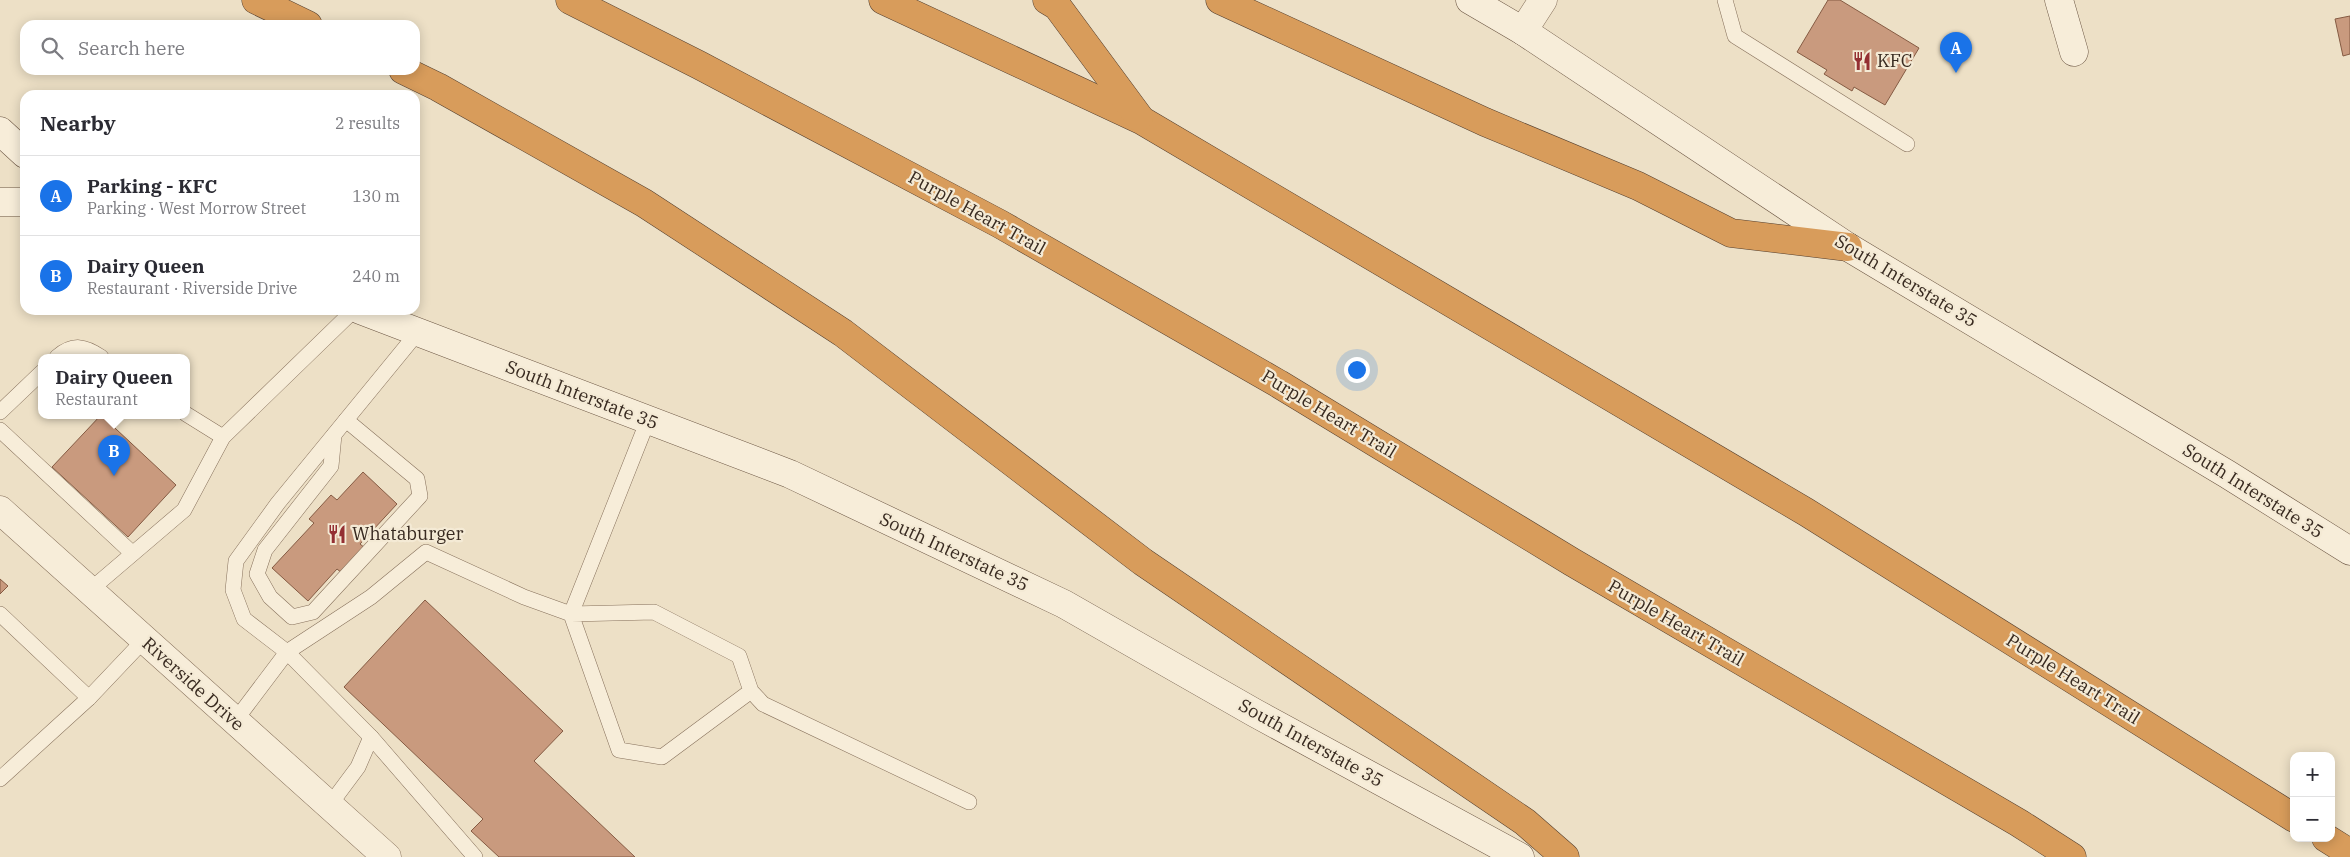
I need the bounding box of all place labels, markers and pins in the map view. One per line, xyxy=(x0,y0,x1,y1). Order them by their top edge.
pin: A xyxy=(1940,32,1972,73)
place label: KFC xyxy=(1877,49,1912,72)
restaurant icon: KFC xyxy=(1851,50,1873,72)
pin: B xyxy=(98,435,130,476)
place label: Whataburger xyxy=(352,522,464,545)
restaurant icon: Whataburger xyxy=(326,523,348,545)

